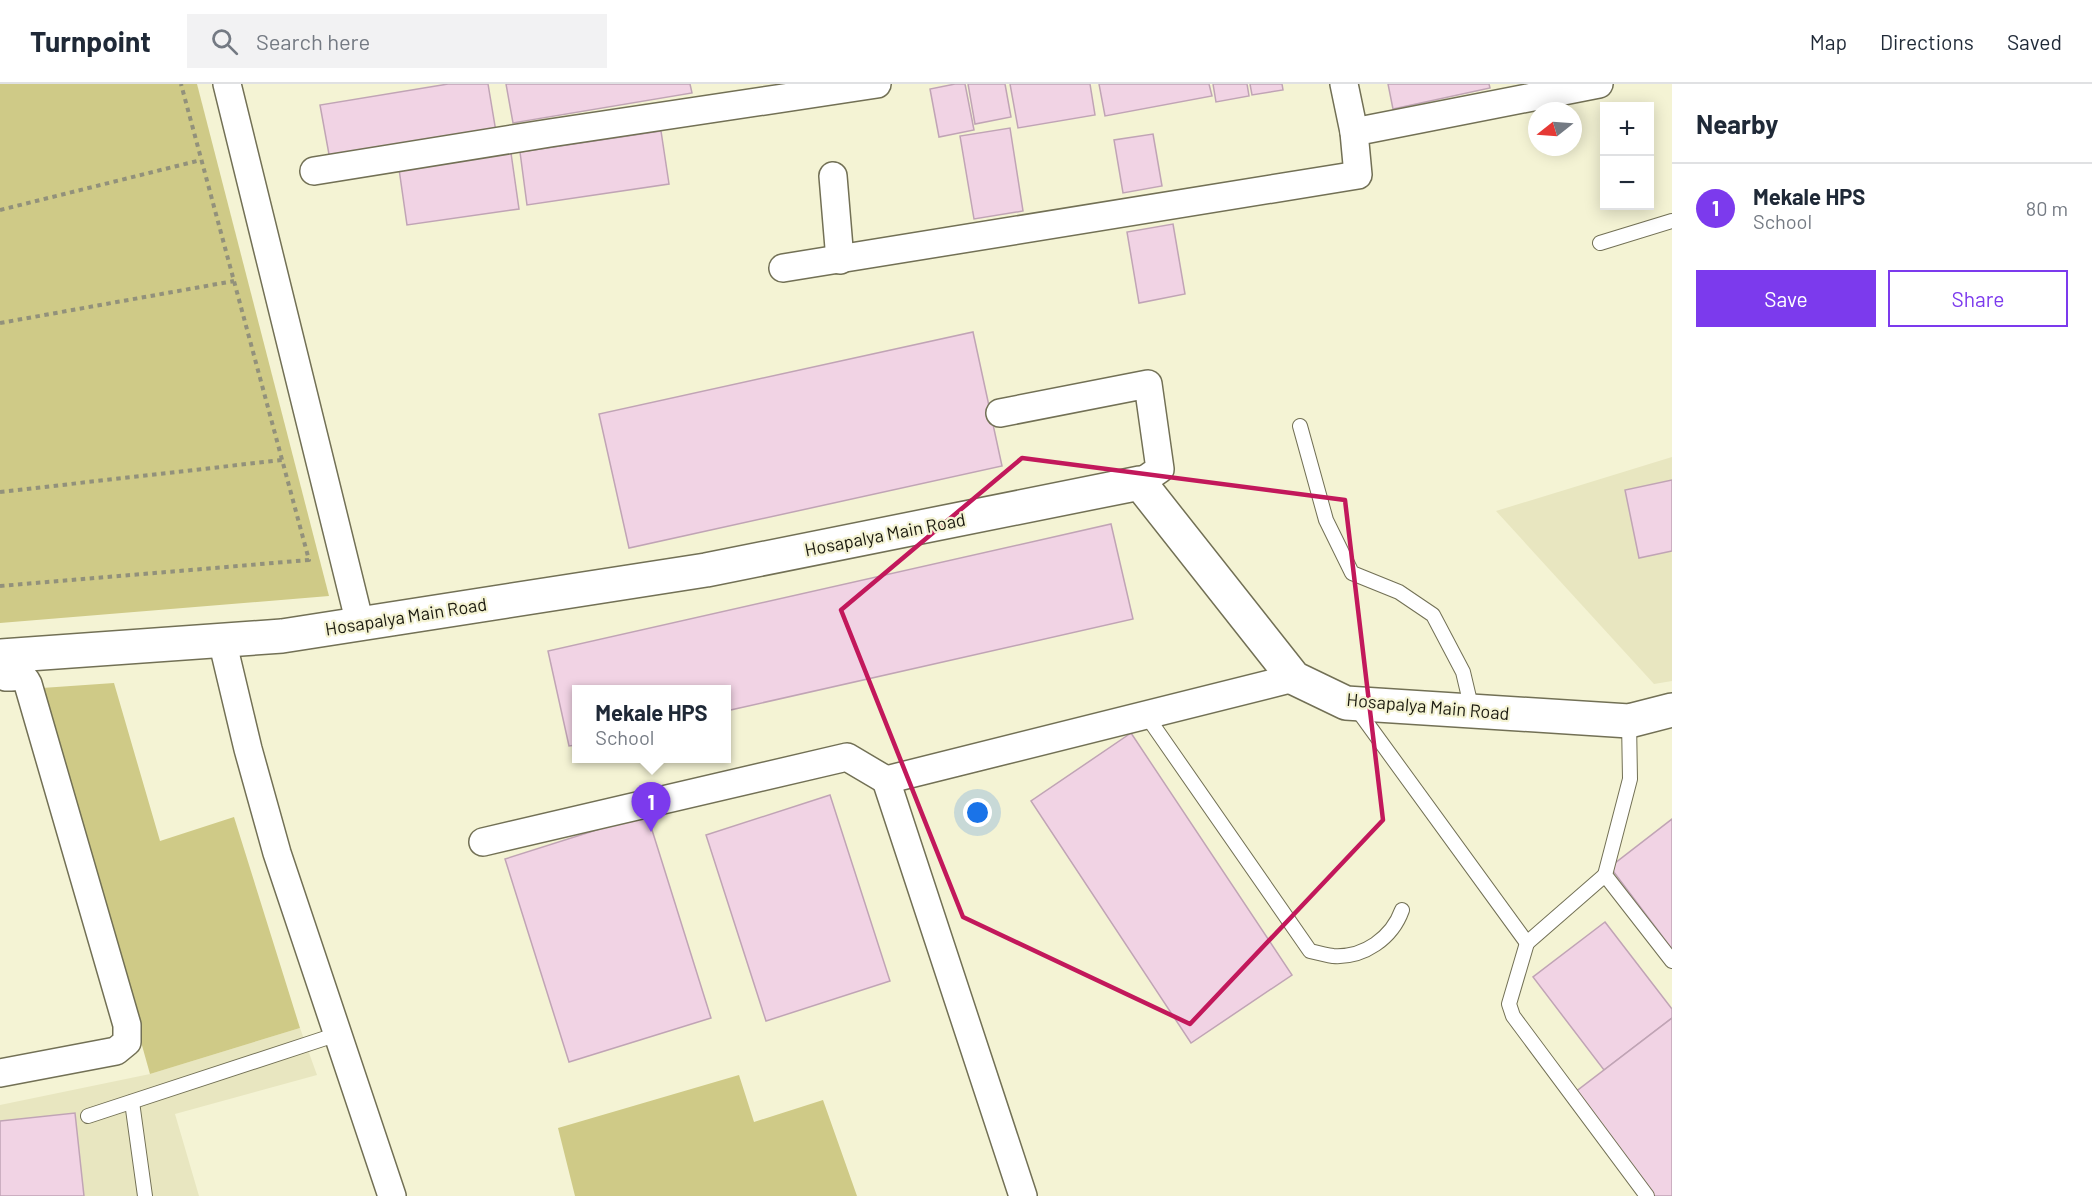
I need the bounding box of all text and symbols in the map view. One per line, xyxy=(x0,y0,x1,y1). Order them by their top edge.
search box xyxy=(187,14,607,68)
text: Turnpoint xyxy=(30,24,151,58)
icon: search xyxy=(208,25,241,58)
text: Search here xyxy=(256,28,370,54)
text: Map xyxy=(1810,29,1847,54)
text: Directions xyxy=(1880,29,1974,54)
text: Saved xyxy=(2007,29,2062,54)
north arrow xyxy=(1528,102,1582,156)
map controls xyxy=(1600,102,1654,210)
button: + xyxy=(1600,102,1654,156)
text: Nearby xyxy=(1696,108,1778,139)
button: − xyxy=(1600,156,1654,210)
text: Mekale HPS xyxy=(1753,183,1865,209)
text: 1 xyxy=(1712,196,1719,220)
text: 80 m xyxy=(2026,196,2068,220)
text: School xyxy=(1753,209,1812,233)
button: Save xyxy=(1696,270,1876,327)
button: Share xyxy=(1888,270,2068,327)
street label: Hosapalya Main Road xyxy=(803,508,967,560)
street label: Hosapalya Main Road xyxy=(323,592,488,640)
popup xyxy=(572,685,731,763)
street label: Hosapalya Main Road xyxy=(1346,688,1510,724)
text: Mekale HPS xyxy=(595,699,708,725)
text: School xyxy=(595,725,654,749)
pin: 1 xyxy=(632,782,670,832)
your location xyxy=(963,798,992,827)

